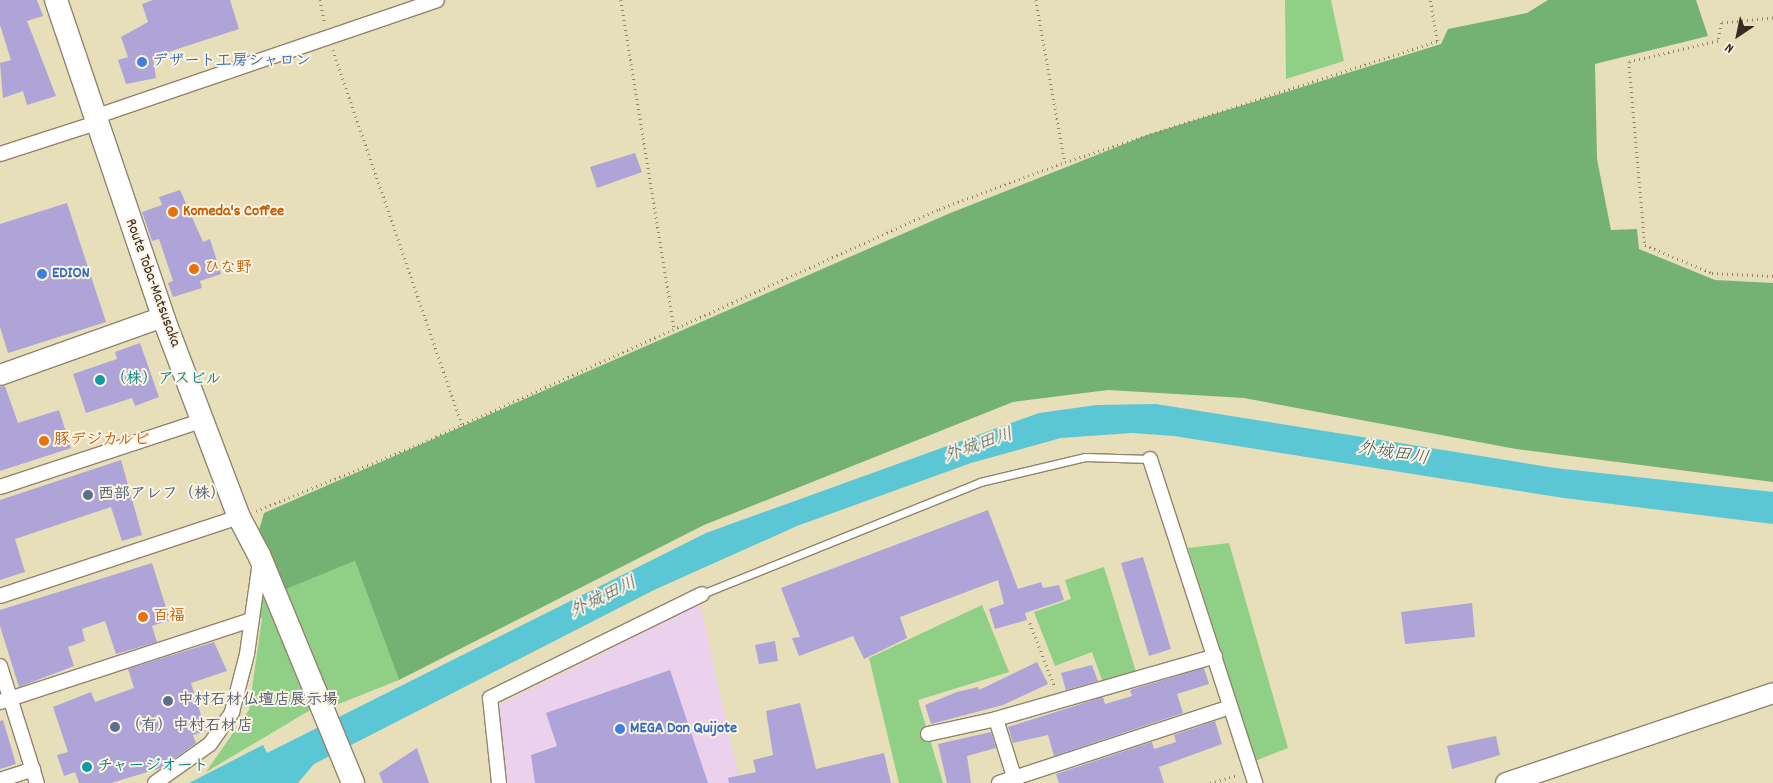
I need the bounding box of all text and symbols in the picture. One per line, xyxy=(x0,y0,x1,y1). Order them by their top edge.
north arrow xyxy=(1713,10,1763,60)
text: N xyxy=(1721,37,1738,58)
place label: デザート工房シャロン xyxy=(152,52,312,72)
marker: デザート工房シャロン xyxy=(136,56,148,68)
place label: Komeda's Coffee xyxy=(183,202,284,222)
marker: Komeda's Coffee xyxy=(167,206,179,218)
street label: Route Toba-Matsusaka xyxy=(120,216,184,350)
place label: ひな野 xyxy=(204,259,252,279)
marker: ひな野 xyxy=(188,263,200,275)
place label: EDION xyxy=(52,264,90,284)
marker: EDION xyxy=(36,268,48,280)
place label: （株）アスビル xyxy=(110,370,222,390)
marker: （株）アスビル xyxy=(94,374,106,386)
water label: 外城田川 xyxy=(941,425,1017,469)
place label: 豚デジカルビ xyxy=(54,431,150,451)
marker: 豚デジカルビ xyxy=(38,435,50,447)
water label: 外城田川 xyxy=(1356,439,1430,471)
place label: 西部アレフ（株） xyxy=(98,485,226,505)
marker: 西部アレフ（株） xyxy=(82,489,94,501)
water label: 外城田川 xyxy=(567,574,641,624)
place label: 百福 xyxy=(153,607,185,627)
marker: 百福 xyxy=(137,611,149,623)
place label: 中村石材仏壇店展示場 xyxy=(178,691,338,711)
marker: 中村石材仏壇店展示場 xyxy=(162,695,174,707)
place label: （有）中村石材店 xyxy=(125,717,253,737)
place label: MEGA Don Quijote xyxy=(630,719,737,739)
marker: （有）中村石材店 xyxy=(109,721,121,733)
marker: MEGA Don Quijote xyxy=(614,723,626,735)
place label: チャージオート xyxy=(97,757,209,777)
marker: チャージオート xyxy=(81,761,93,773)

